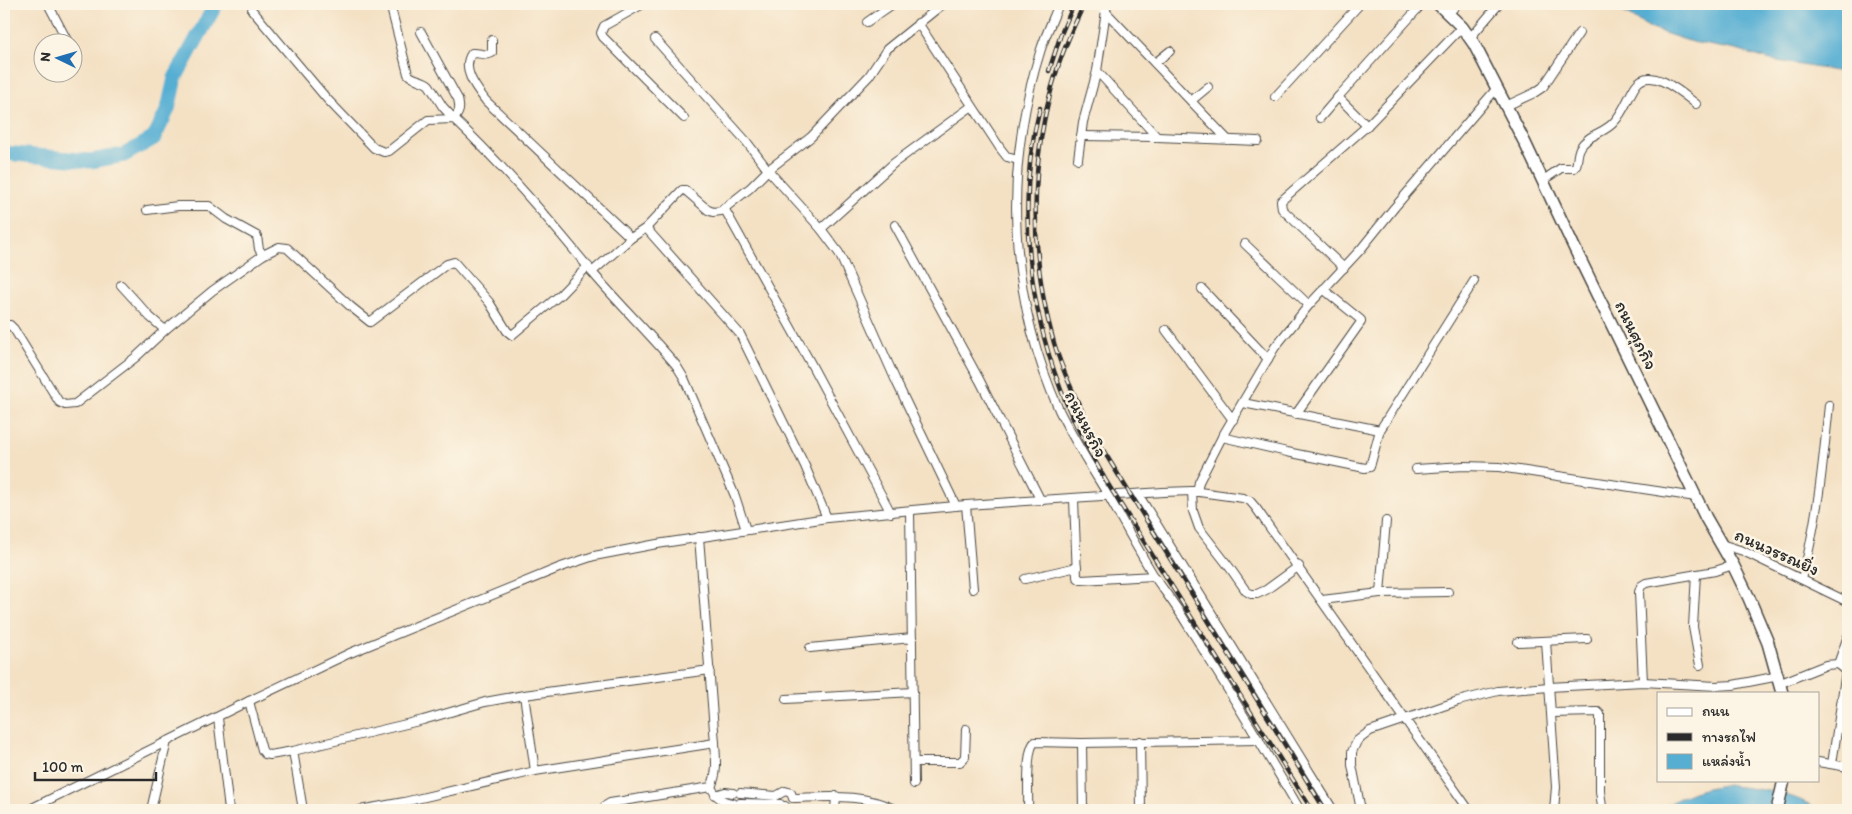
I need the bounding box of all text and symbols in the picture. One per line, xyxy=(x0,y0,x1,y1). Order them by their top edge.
north arrow xyxy=(32,32,82,82)
text: N xyxy=(37,51,54,62)
street label: ถนนศุภกิจ xyxy=(1610,297,1662,373)
street label: ถนนนรกิจ xyxy=(1060,387,1112,461)
street label: ถนนวรรณยิ่ง xyxy=(1731,523,1823,580)
legend xyxy=(1657,692,1820,782)
text: ถนน xyxy=(1702,702,1730,720)
text: ทางรถไฟ xyxy=(1702,728,1756,746)
scale bar xyxy=(35,749,156,781)
text: แหล่งน้ำ xyxy=(1702,751,1751,770)
text: 100 m xyxy=(42,758,84,776)

